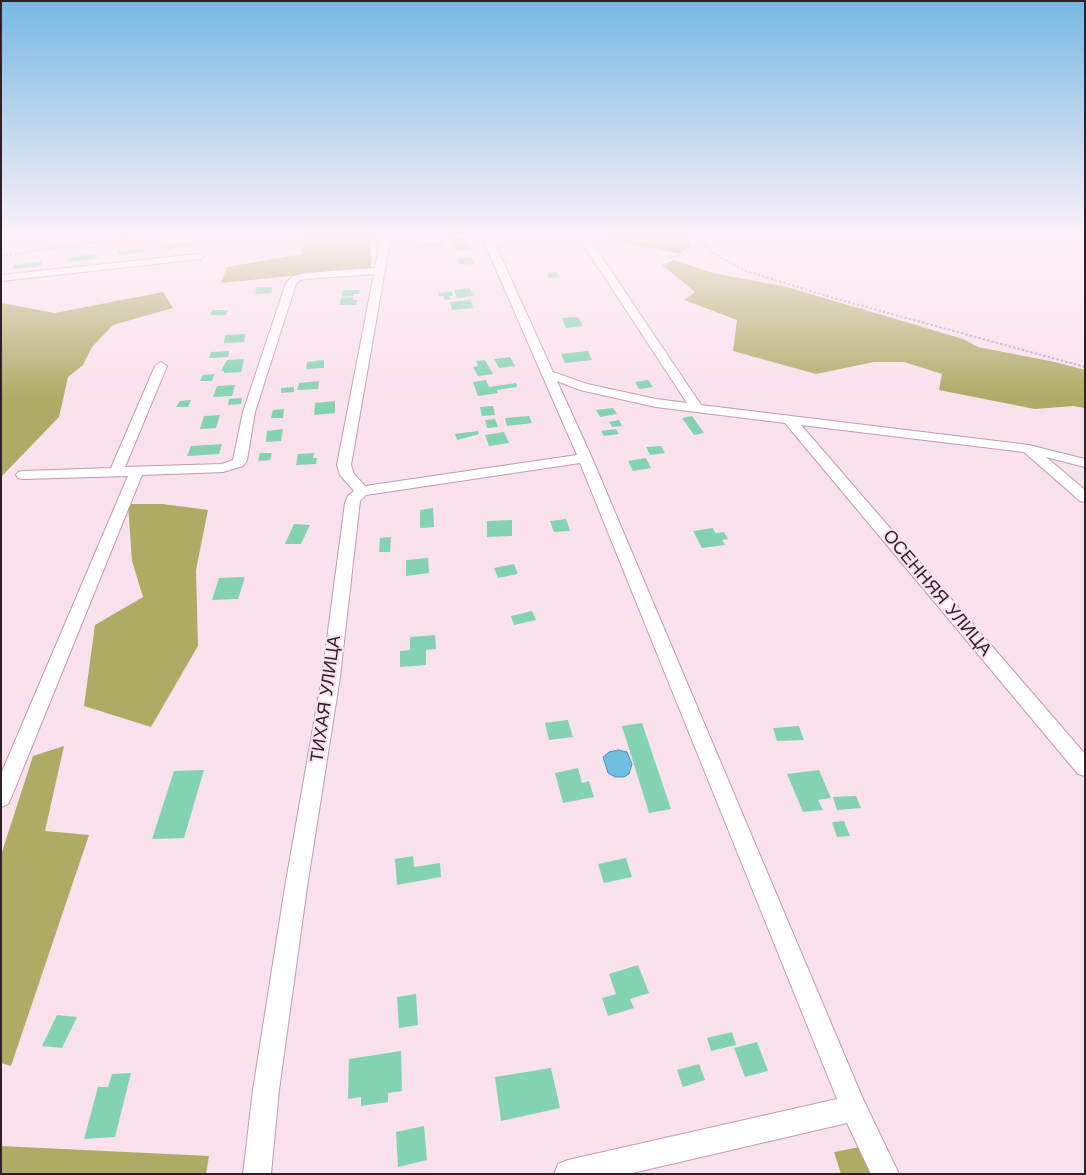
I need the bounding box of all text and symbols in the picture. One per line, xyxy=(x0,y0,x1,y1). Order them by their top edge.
street label: ОСЕННЯЯ УЛИЦА xyxy=(878,526,996,660)
street label: ТИХАЯ УЛИЦА xyxy=(306,634,346,764)

